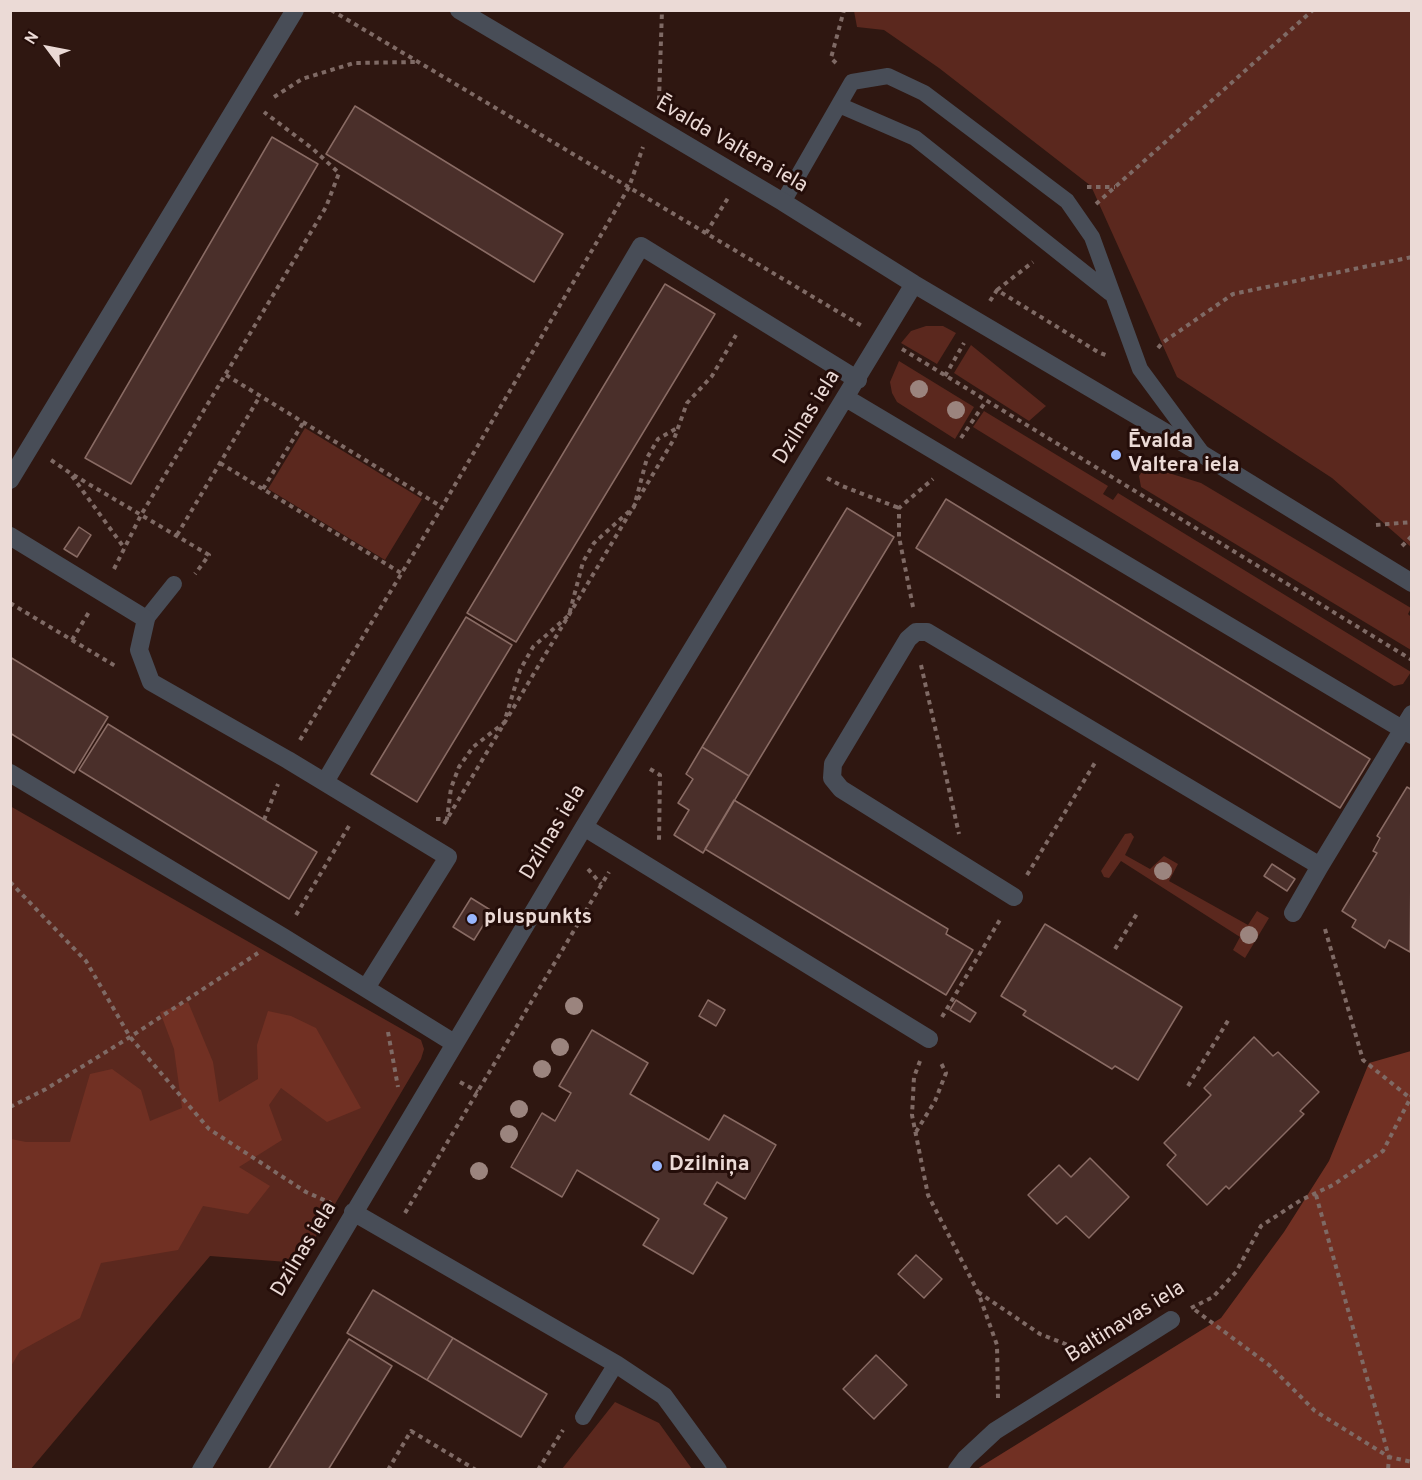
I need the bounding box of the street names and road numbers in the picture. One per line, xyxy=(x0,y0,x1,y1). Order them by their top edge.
street label: Ēvalda Valtera iela xyxy=(651,92,811,200)
street label: Dzilnas iela xyxy=(769,366,847,470)
street label: Dzilnas iela xyxy=(516,781,592,885)
street label: Dzilnas iela xyxy=(267,1198,343,1302)
street label: Baltinavas iela xyxy=(1062,1276,1190,1370)

